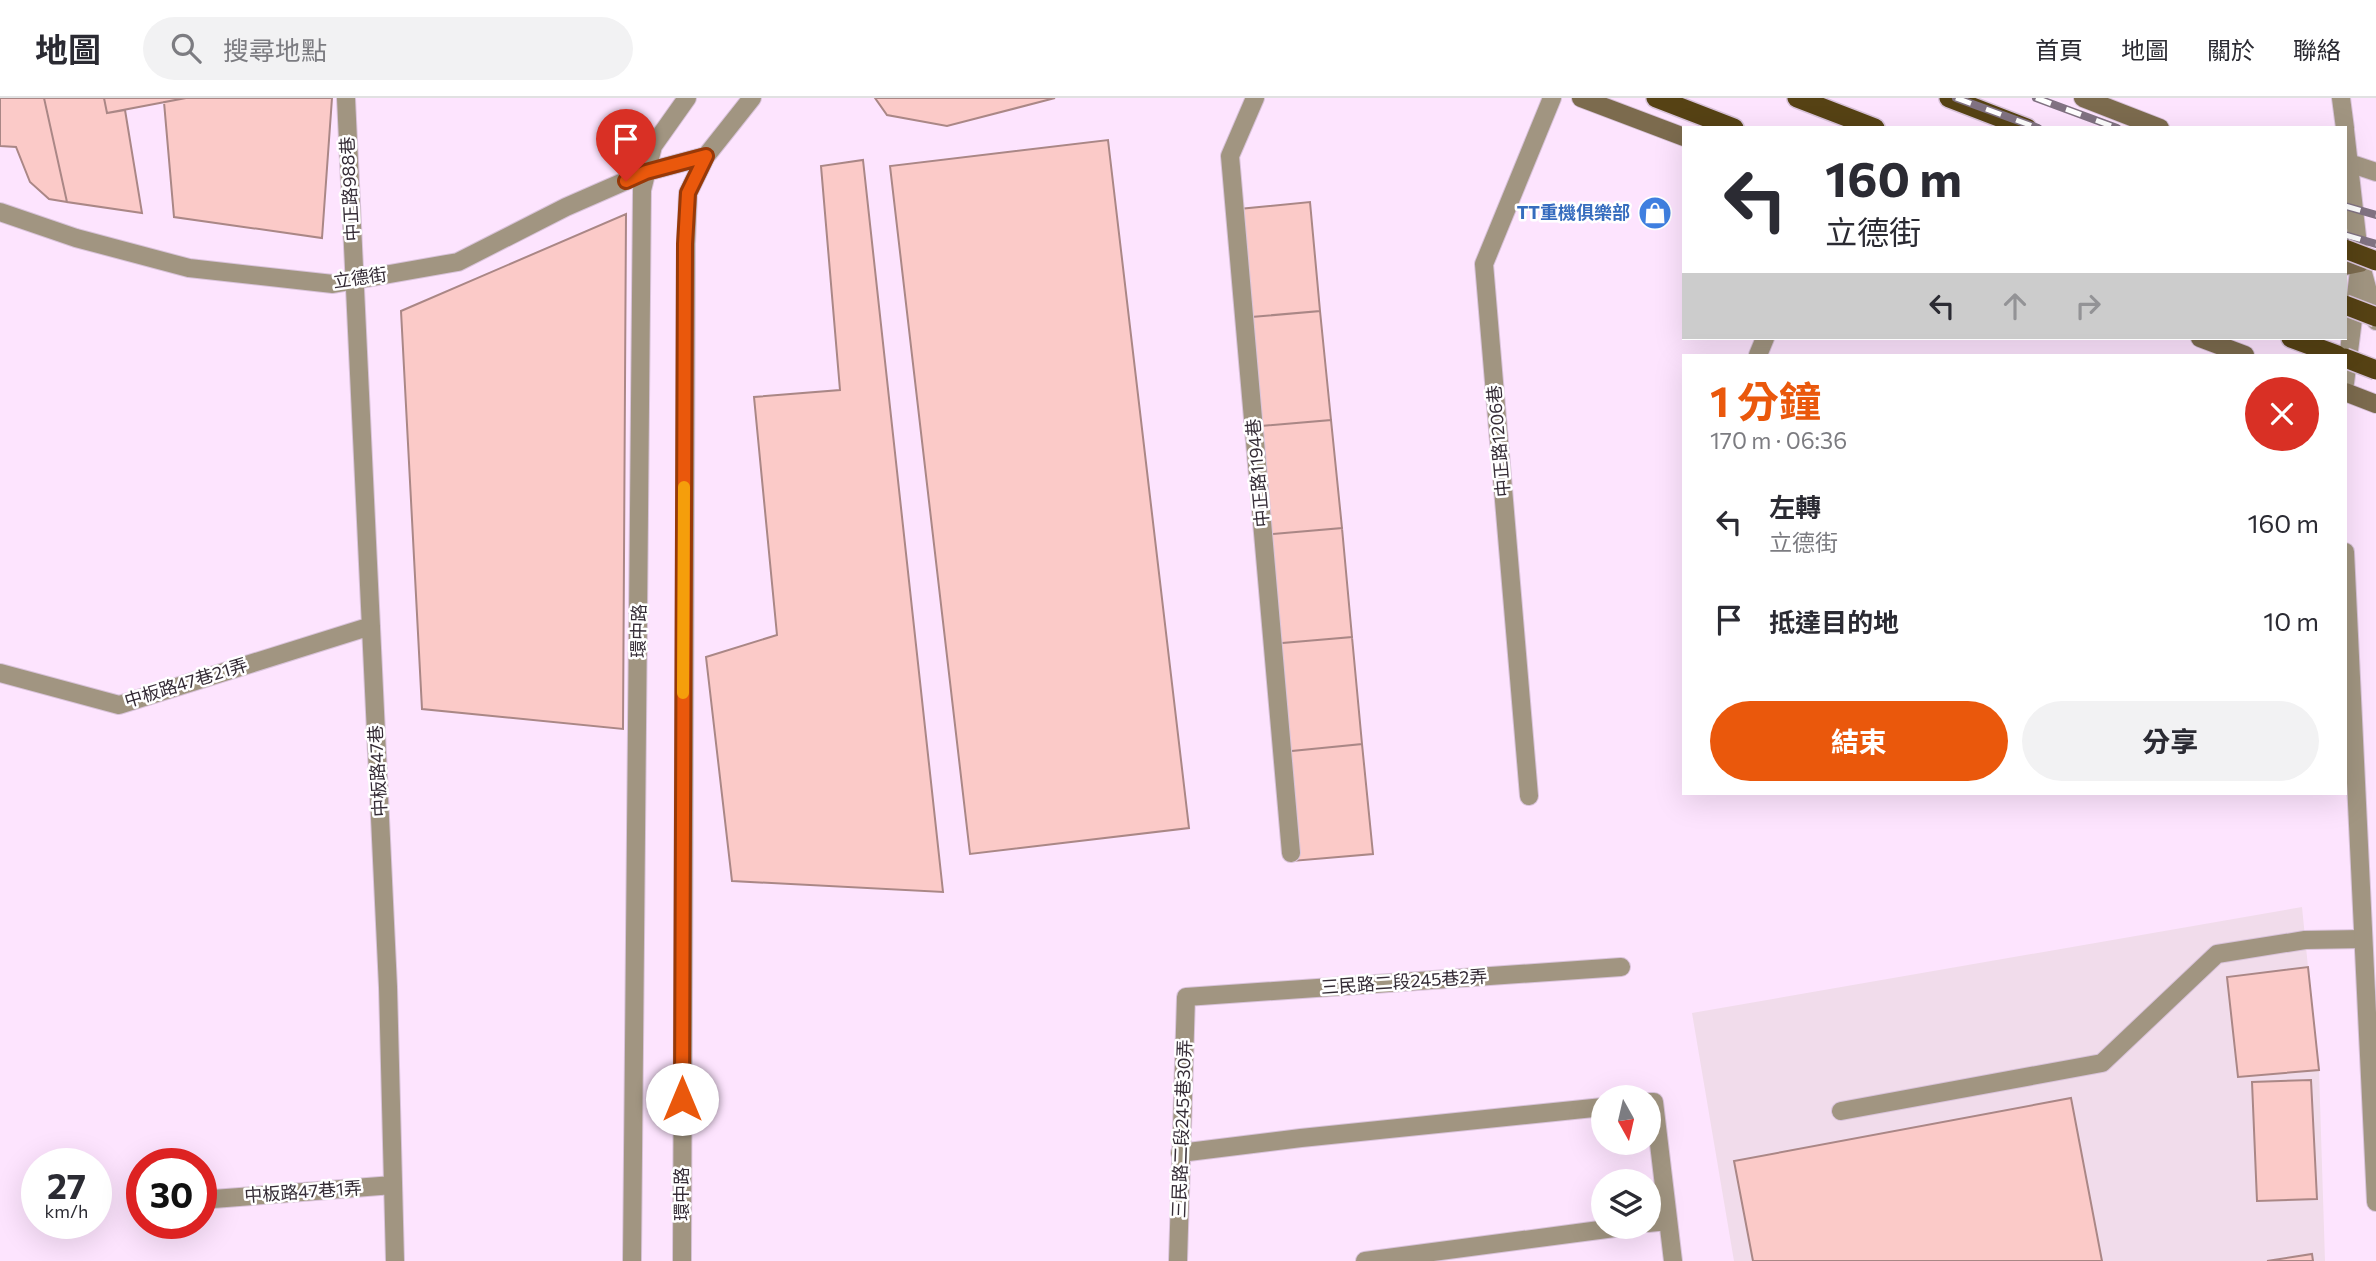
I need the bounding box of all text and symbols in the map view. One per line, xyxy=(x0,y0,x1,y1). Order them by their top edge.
search box xyxy=(143,17,633,80)
text: 地圖 xyxy=(35,28,101,69)
icon: search xyxy=(167,29,205,67)
text: 搜尋地點 xyxy=(223,34,327,65)
text: 首頁 xyxy=(2035,35,2083,64)
text: 地圖 xyxy=(2121,35,2169,64)
text: 關於 xyxy=(2207,35,2255,64)
text: 聯絡 xyxy=(2293,35,2341,64)
pin xyxy=(596,109,656,181)
icon: arrive xyxy=(607,120,645,158)
street label: 中正路988巷 xyxy=(335,136,363,242)
text: 160 m xyxy=(1825,147,1962,207)
icon: left xyxy=(1710,154,1801,245)
shop icon: TT重機俱樂部 xyxy=(1636,194,1674,232)
place label: TT重機俱樂部 xyxy=(1517,201,1630,223)
text: 立德街 xyxy=(1825,211,1921,251)
street label: 立德街 xyxy=(332,262,388,292)
icon: left xyxy=(1923,287,1961,325)
icon: ahead xyxy=(1996,287,2034,325)
icon: right xyxy=(2069,287,2107,325)
text: 1 分鐘 xyxy=(1710,374,1821,426)
button: close xyxy=(2245,377,2319,451)
street label: 中正路1206巷 xyxy=(1482,384,1514,498)
street label: 中正路1194巷 xyxy=(1241,418,1273,528)
text: 170 m · 06:36 xyxy=(1710,426,1847,454)
text: 左轉 xyxy=(1769,491,1821,522)
icon: left xyxy=(1710,503,1748,541)
text: 160 m xyxy=(2247,507,2319,538)
text: 立德街 xyxy=(1769,528,1838,556)
icon: arrive xyxy=(1710,601,1748,639)
street label: 環中路 xyxy=(627,604,649,658)
text: 10 m xyxy=(2263,605,2319,636)
text: 抵達目的地 xyxy=(1769,606,1899,637)
street label: 中板路47巷21弄 xyxy=(121,653,250,711)
button: 結束 xyxy=(1710,701,2008,781)
button: 分享 xyxy=(2022,701,2319,781)
street label: 中板路47巷 xyxy=(364,725,390,818)
street label: 三民路二段245巷2弄 xyxy=(1320,964,1488,998)
street label: 三民路二段245巷30弄 xyxy=(1167,1039,1195,1219)
position arrow xyxy=(645,1062,719,1136)
north arrow xyxy=(1591,1085,1661,1155)
map controls xyxy=(1591,1085,1661,1239)
speed limit sign: 30 xyxy=(126,1148,217,1239)
text: 27 xyxy=(47,1163,86,1206)
street label: 環中路 xyxy=(670,1167,692,1221)
button: layers xyxy=(1591,1169,1661,1239)
street label: 中板路47巷1弄 xyxy=(243,1176,362,1206)
text: km/h xyxy=(45,1200,88,1222)

